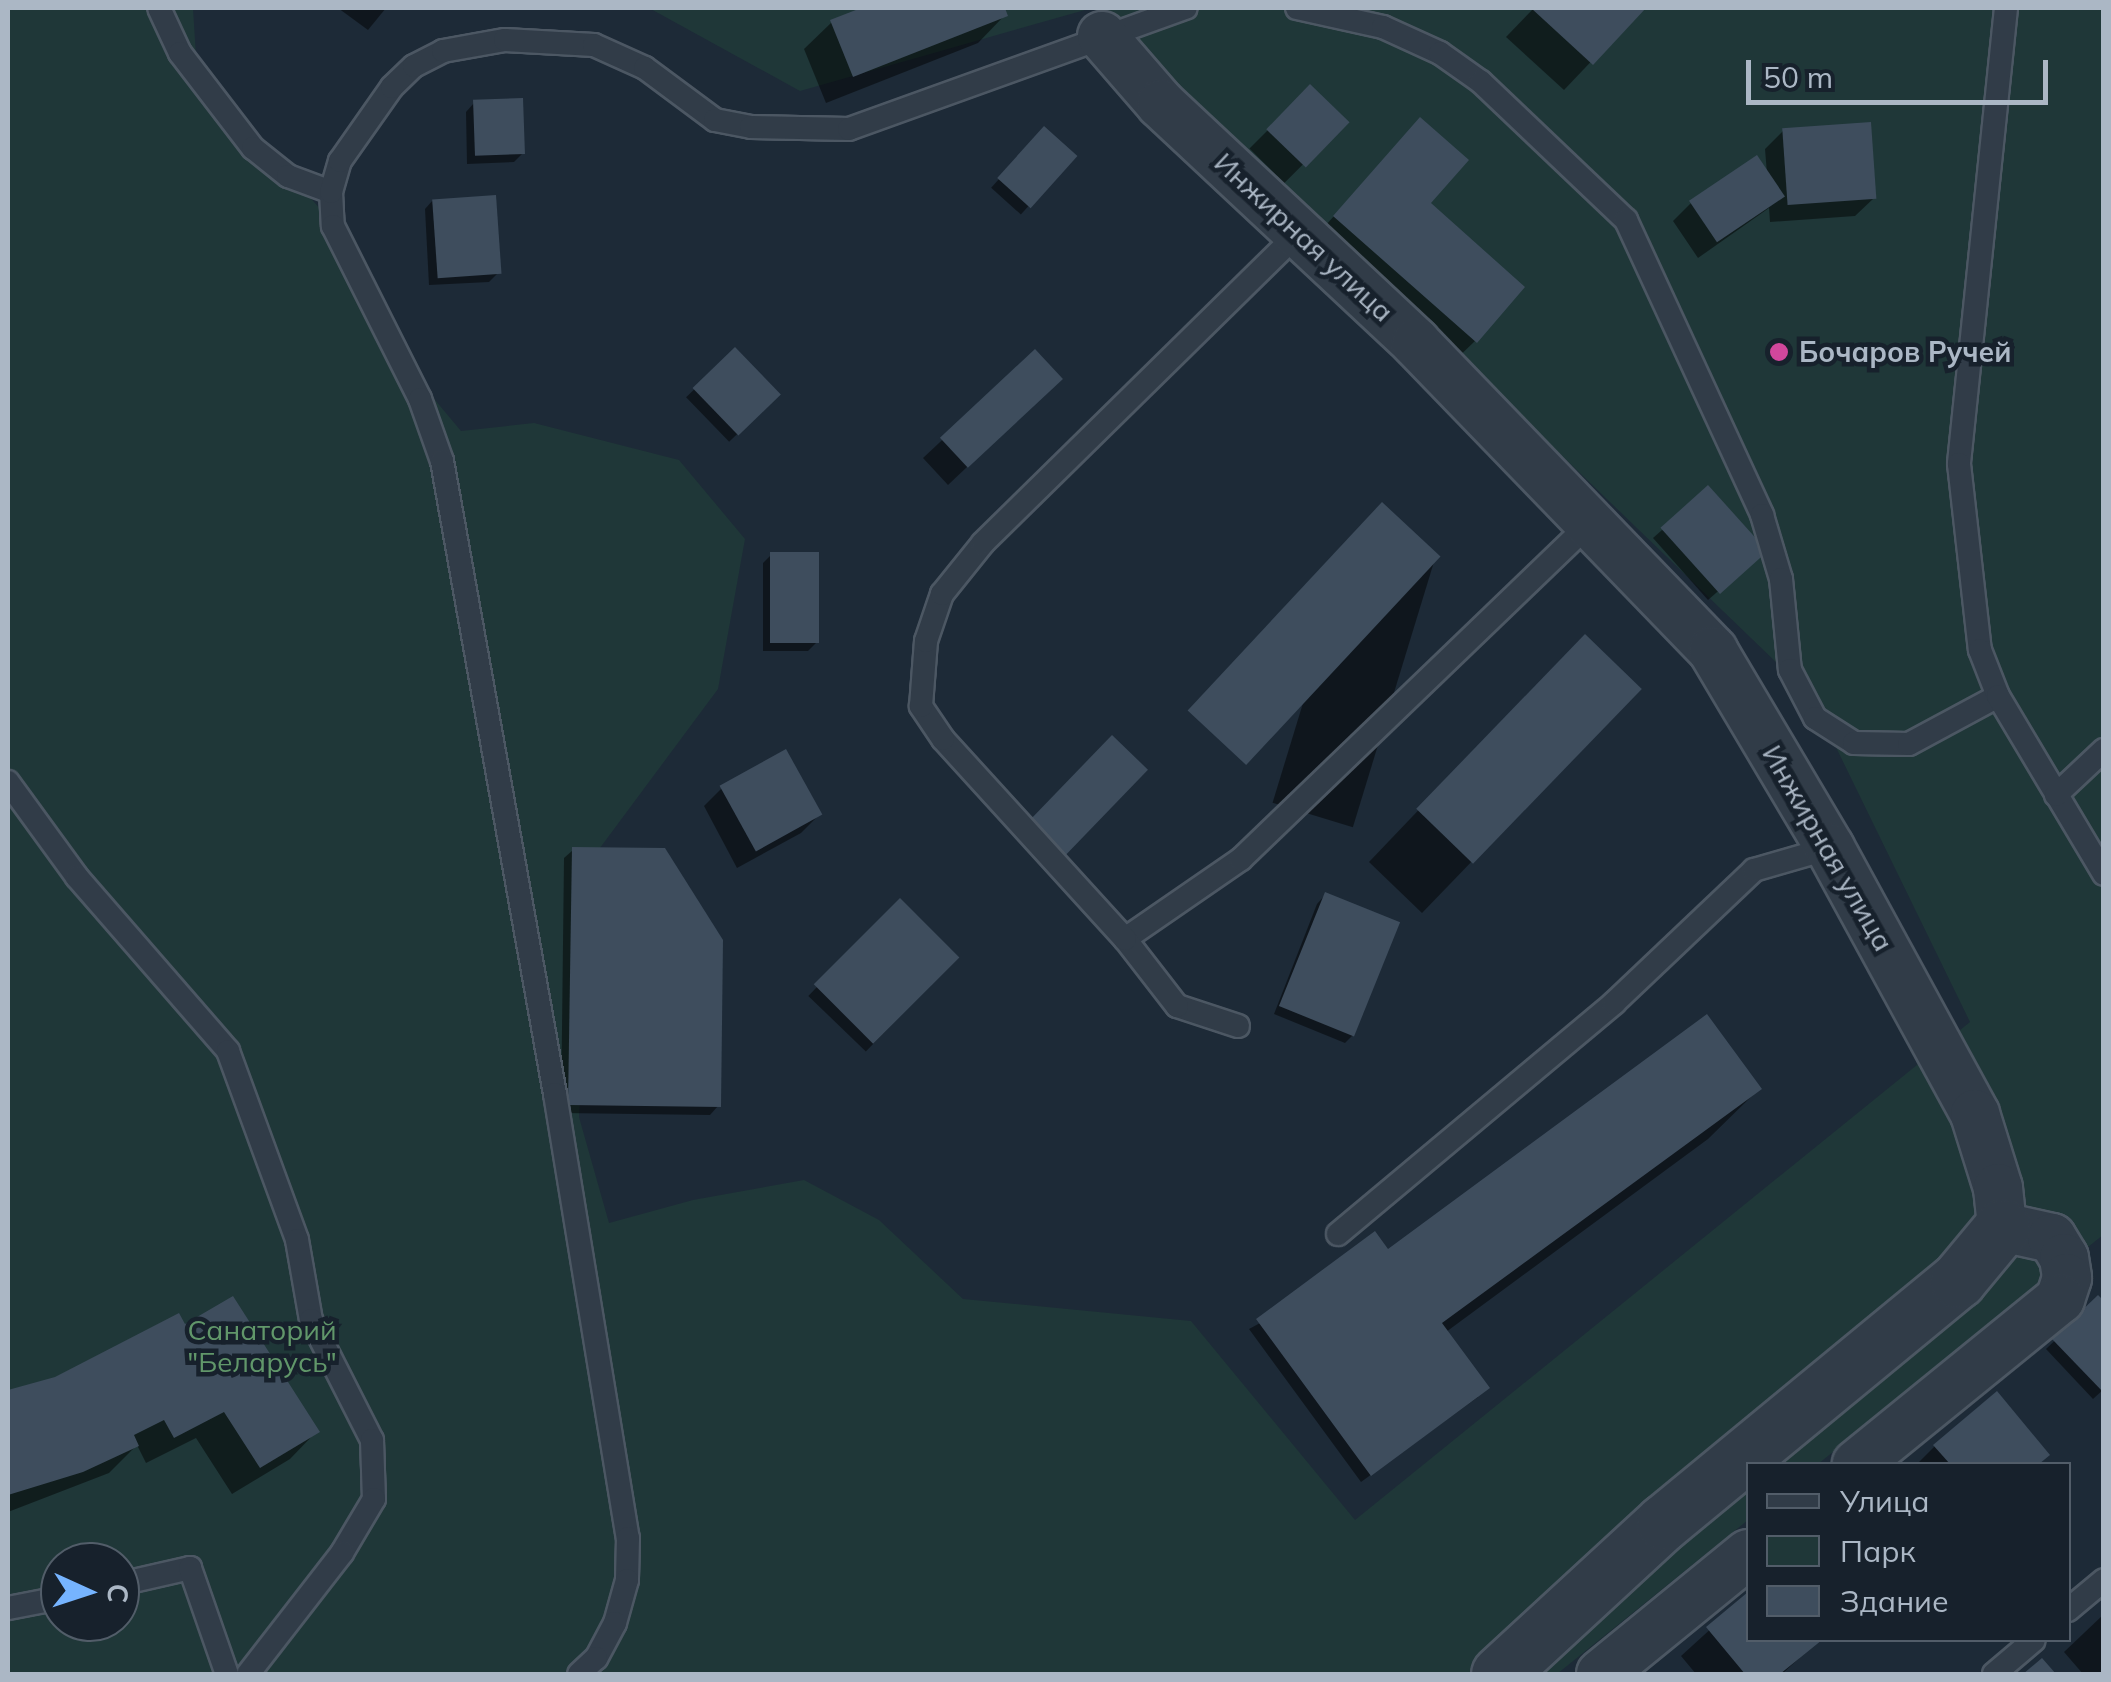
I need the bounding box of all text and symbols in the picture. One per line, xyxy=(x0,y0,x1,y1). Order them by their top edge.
scale bar xyxy=(1751,40,2054,102)
text: 50 m xyxy=(1763,58,1833,96)
street label: Инжирная улица xyxy=(1208,146,1400,328)
place label: Бочаров Ручей xyxy=(1799,335,2012,369)
marker: Бочаров Ручей xyxy=(1768,341,1790,363)
street label: Инжирная улица xyxy=(1755,739,1901,957)
park label: Санаторий "Беларусь" xyxy=(187,1313,337,1379)
legend xyxy=(1746,1462,2071,1642)
text: Улица xyxy=(1840,1482,1930,1520)
text: Парк xyxy=(1840,1532,1916,1570)
north arrow xyxy=(40,1542,140,1642)
text: Здание xyxy=(1840,1582,1949,1620)
text: С xyxy=(100,1583,136,1604)

